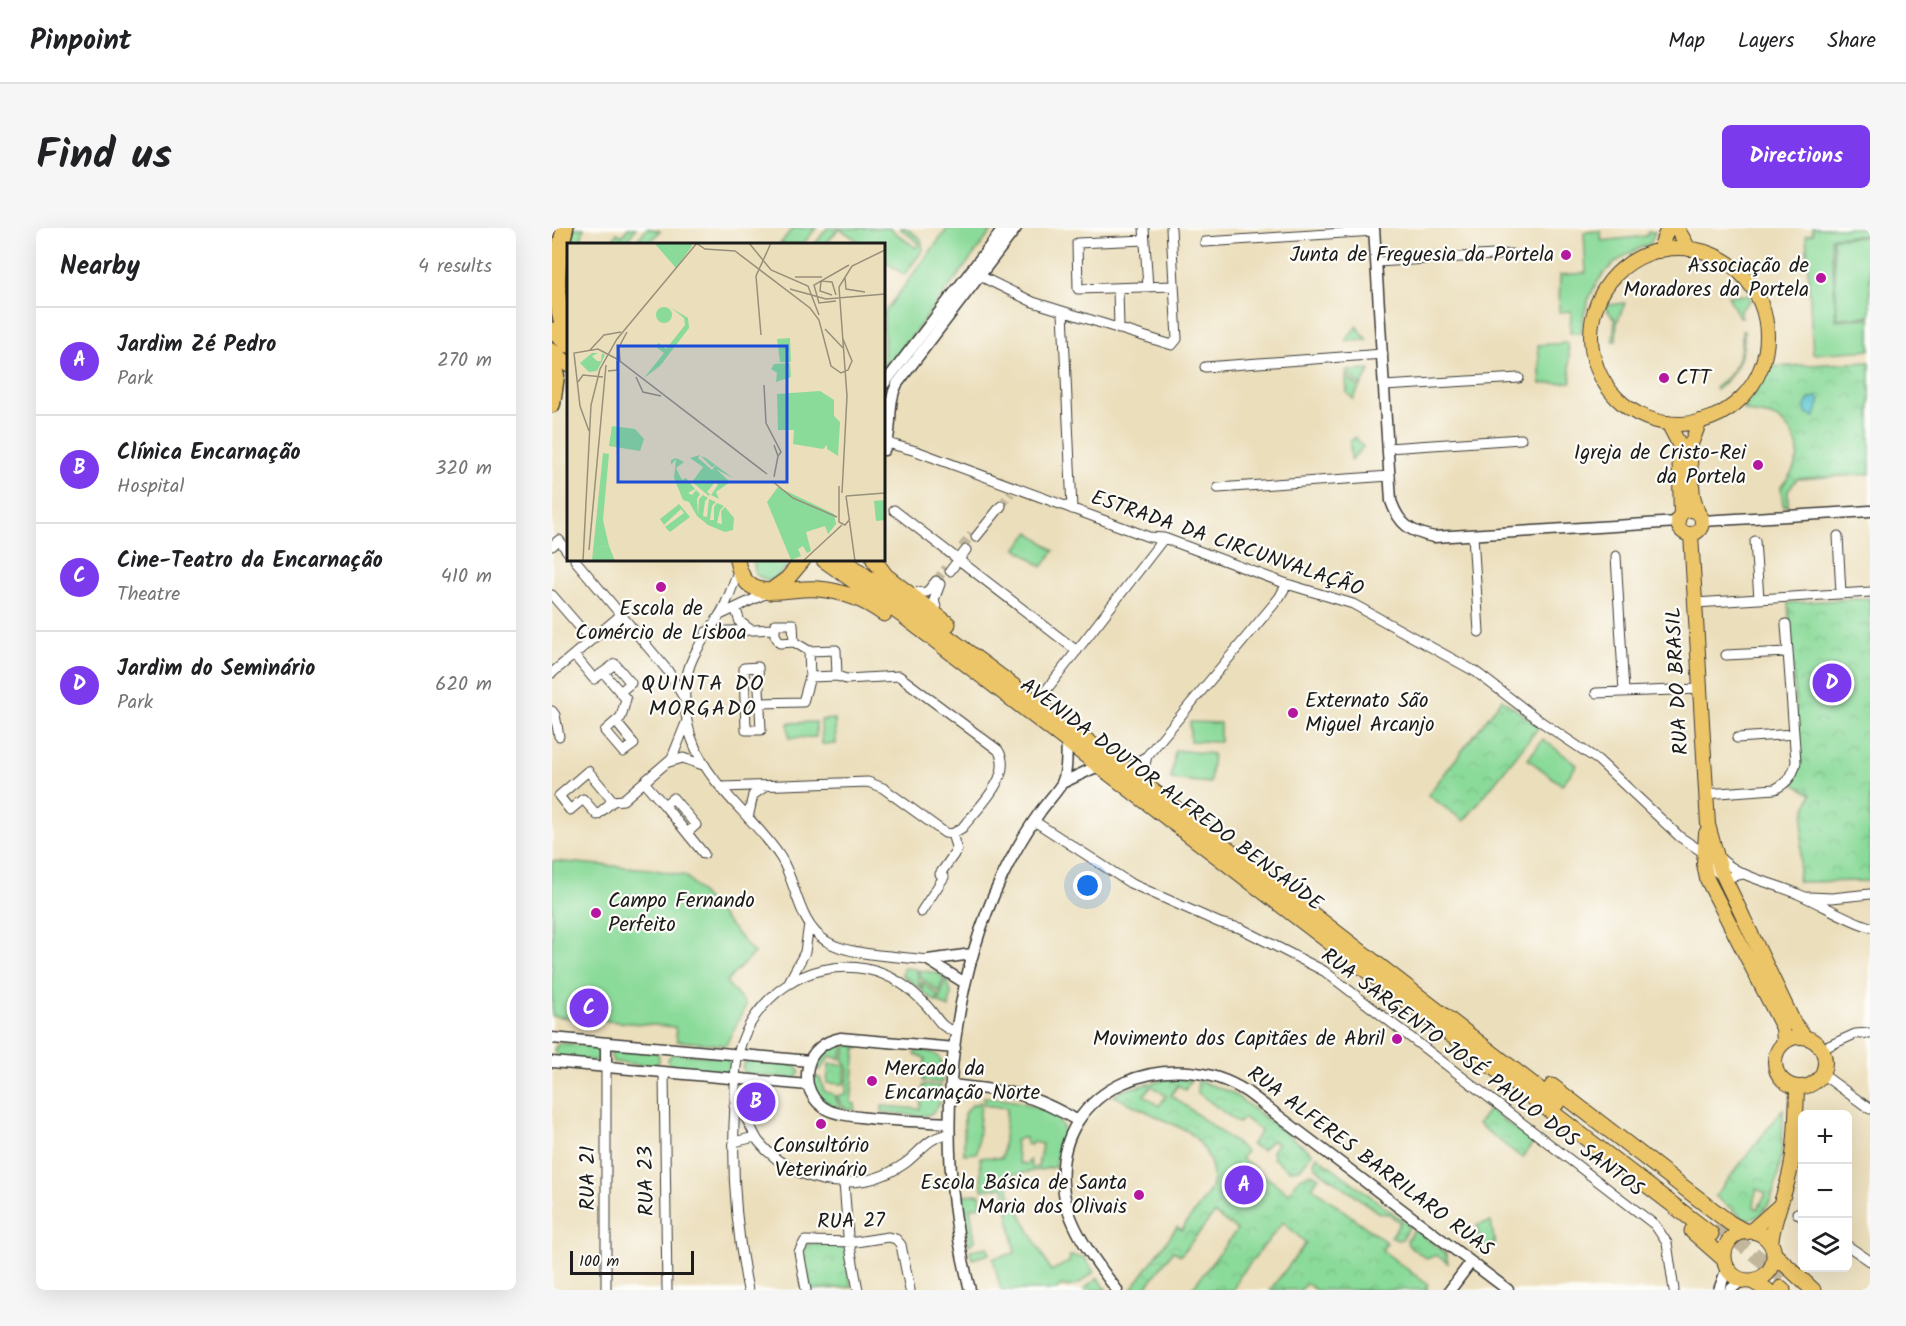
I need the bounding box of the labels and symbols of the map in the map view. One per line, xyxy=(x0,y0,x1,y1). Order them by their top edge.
place label: Junta de Freguesia da Portela xyxy=(1290,239,1554,272)
inset map xyxy=(567,243,885,561)
marker: Junta de Freguesia da Portela xyxy=(1559,248,1573,262)
place label: Associação de Moradores da Portela xyxy=(1623,250,1810,307)
marker: Associação de Moradores da Portela xyxy=(1814,271,1828,285)
place label: CTT xyxy=(1676,362,1713,395)
marker: CTT xyxy=(1657,371,1671,385)
place label: Igreja de Cristo-Rei da Portela xyxy=(1574,437,1747,494)
marker: Igreja de Cristo-Rei da Portela xyxy=(1751,458,1765,472)
street label: ESTRADA DA CIRCUNVALAÇÃO xyxy=(1086,482,1368,606)
marker: Escola de Comércio de Lisboa xyxy=(654,580,668,594)
place label: Escola de Comércio de Lisboa xyxy=(575,593,747,650)
street label: RUA DO BRASIL xyxy=(1658,606,1698,756)
pin: D xyxy=(1812,660,1852,706)
district label: QUINTA DO MORGADO xyxy=(641,667,765,727)
street label: AVENIDA DOUTOR ALFREDO BENSAÚDE xyxy=(1012,670,1330,921)
place label: Externato São Miguel Arcanjo xyxy=(1305,685,1435,742)
marker: Externato São Miguel Arcanjo xyxy=(1286,706,1300,720)
your location xyxy=(1073,871,1102,900)
place label: Campo Fernando Perfeito xyxy=(608,885,755,942)
marker: Campo Fernando Perfeito xyxy=(589,906,603,920)
street label: RUA SARGENTO JOSÉ PAULO DOS SANTOS xyxy=(1313,940,1651,1206)
pin: C xyxy=(570,986,609,1030)
place label: Movimento dos Capitães de Abril xyxy=(1093,1023,1385,1056)
marker: Movimento dos Capitães de Abril xyxy=(1390,1032,1404,1046)
place label: Mercado da Encarnação Norte xyxy=(884,1053,1041,1110)
street label: RUA ALFERES BARRILARO RUAS xyxy=(1242,1061,1498,1263)
marker: Mercado da Encarnação Norte xyxy=(865,1074,879,1088)
pin: B xyxy=(736,1080,776,1124)
marker: Consultório Veterinário xyxy=(814,1117,828,1131)
place label: Consultório Veterinário xyxy=(773,1130,869,1187)
street label: RUA 21 xyxy=(572,1146,605,1210)
street label: RUA 23 xyxy=(630,1146,664,1216)
pin: A xyxy=(1224,1162,1264,1208)
place label: Escola Básica de Santa Maria dos Olivais xyxy=(920,1167,1127,1224)
marker: Escola Básica de Santa Maria dos Olivais xyxy=(1132,1188,1146,1202)
street label: RUA 27 xyxy=(817,1205,887,1239)
scale bar xyxy=(570,1248,694,1276)

